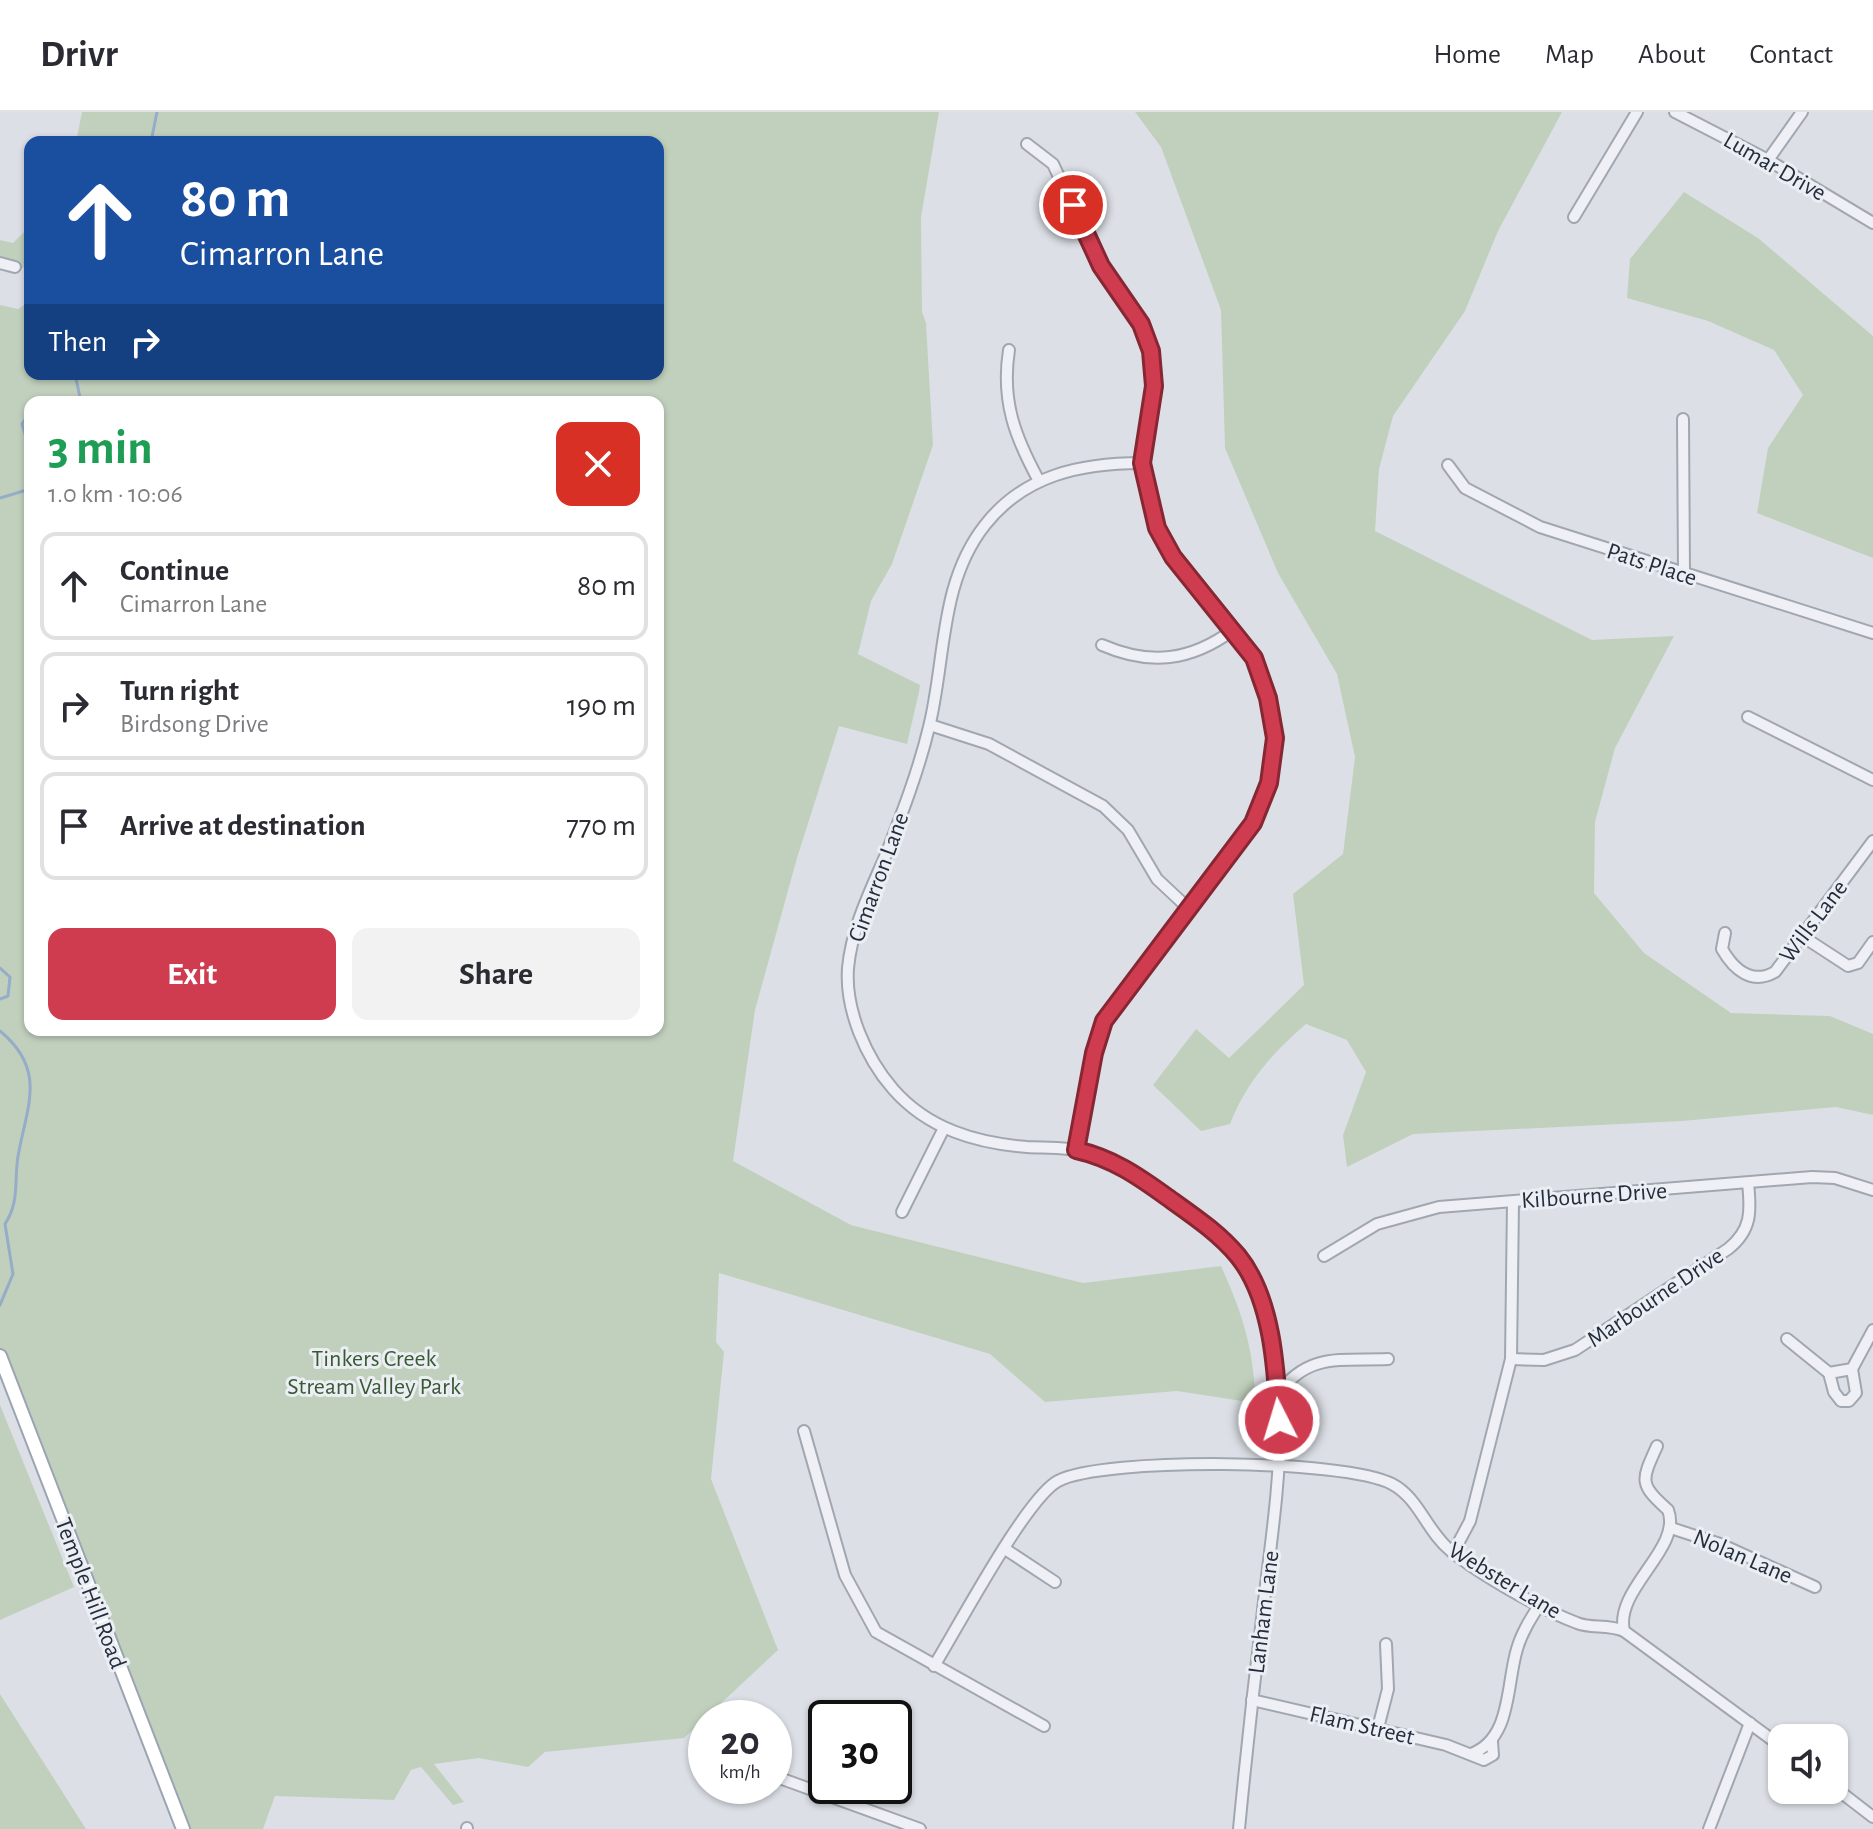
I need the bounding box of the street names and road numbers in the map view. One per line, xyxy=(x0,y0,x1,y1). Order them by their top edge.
street label: Lumar Drive xyxy=(1719,128,1830,206)
street label: Pats Place xyxy=(1604,539,1700,591)
street label: Cimarron Lane xyxy=(844,809,913,945)
street label: Wills Lane xyxy=(1775,876,1852,967)
street label: Kilbourne Drive xyxy=(1520,1179,1668,1213)
street label: Marbourne Drive xyxy=(1583,1244,1728,1352)
street label: Temple Hill Road xyxy=(50,1515,130,1672)
street label: Nolan Lane xyxy=(1690,1525,1796,1589)
street label: Webster Lane xyxy=(1444,1538,1565,1624)
street label: Lanham Lane xyxy=(1245,1549,1283,1675)
street label: Flam Street xyxy=(1307,1702,1417,1750)

